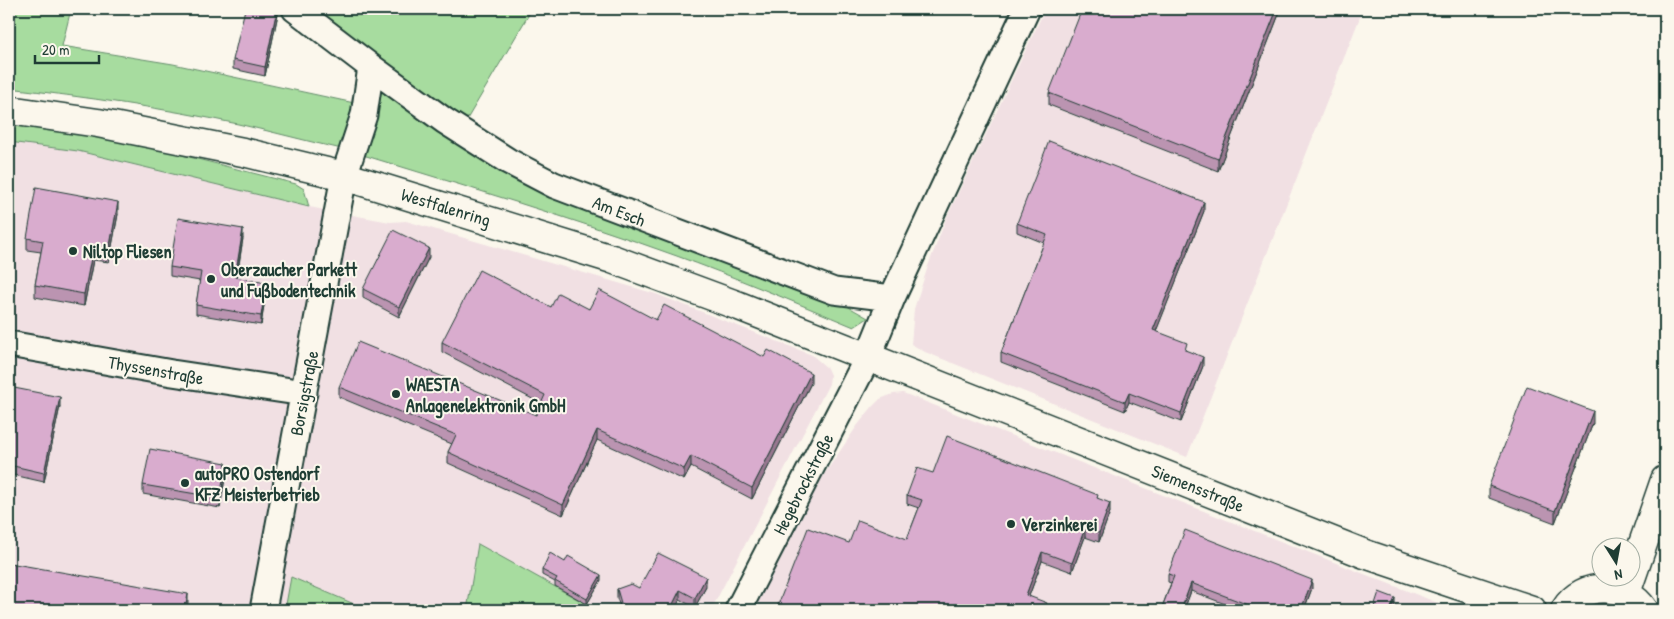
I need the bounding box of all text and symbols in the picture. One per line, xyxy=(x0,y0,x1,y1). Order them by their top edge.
scale bar xyxy=(35,32,99,64)
text: 20 m xyxy=(42,39,69,60)
street label: Westfalenring xyxy=(398,182,494,232)
street label: Am Esch xyxy=(589,190,649,233)
place label: Niltop Fliesen xyxy=(83,239,172,265)
marker: Niltop Fliesen xyxy=(67,245,79,257)
place label: Oberzaucher Parkett und Fußbodentechnik xyxy=(221,257,358,304)
marker: Oberzaucher Parkett und Fußbodentechnik xyxy=(205,273,217,285)
street label: Borsigstraße xyxy=(284,348,324,438)
street label: Thyssenstraße xyxy=(106,349,206,391)
place label: WAESTA Anlagenelektronik GmbH xyxy=(406,372,566,419)
marker: WAESTA Anlagenelektronik GmbH xyxy=(390,388,402,400)
street label: Hegebrockstraße xyxy=(767,429,839,539)
street label: Siemensstraße xyxy=(1148,458,1248,518)
place label: autoPRO Ostendorf KFZ Meisterbetrieb xyxy=(195,461,320,507)
marker: autoPRO Ostendorf KFZ Meisterbetrieb xyxy=(179,477,191,489)
place label: Verzinkerei xyxy=(1021,512,1098,537)
marker: Verzinkerei xyxy=(1005,518,1017,530)
north arrow xyxy=(1592,536,1642,586)
text: N xyxy=(1613,565,1624,585)

